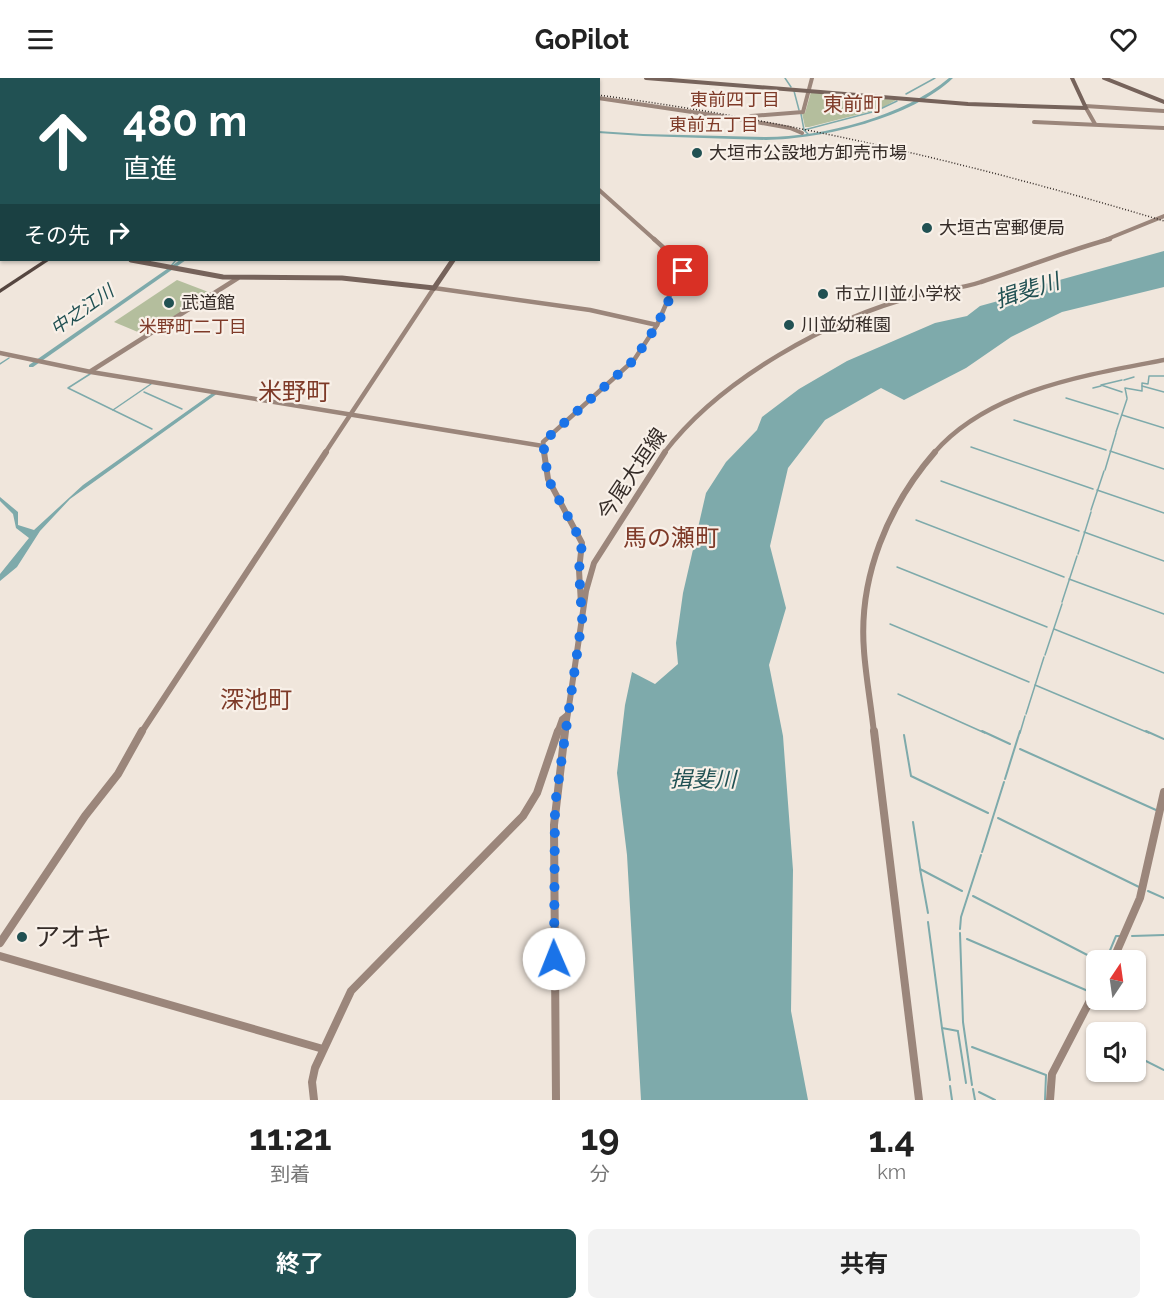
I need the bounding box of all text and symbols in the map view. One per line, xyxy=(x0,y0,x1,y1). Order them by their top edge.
icon: menu xyxy=(24,23,57,56)
icon: heart xyxy=(1107,23,1140,56)
text: GoPilot xyxy=(535,24,629,55)
district label: 東前四丁目 xyxy=(690,89,780,110)
district label: 東前町 xyxy=(823,92,883,116)
text: 480 m xyxy=(123,97,247,146)
icon: ahead xyxy=(24,102,102,180)
district label: 東前五丁目 xyxy=(669,114,759,135)
place label: 大垣市公設地方卸売市場 xyxy=(709,142,907,163)
marker: 大垣市公設地方卸売市場 xyxy=(690,146,704,160)
text: 直進 xyxy=(123,153,177,184)
icon: right xyxy=(102,216,135,249)
place label: 大垣古宮郵便局 xyxy=(939,217,1065,238)
marker: 大垣古宮郵便局 xyxy=(920,221,934,235)
text: その先 xyxy=(24,222,90,248)
pin xyxy=(657,245,708,296)
icon: arrive xyxy=(666,254,699,287)
water label: 揖斐川 xyxy=(992,267,1064,313)
water label: 中之江川 xyxy=(46,279,119,339)
place label: 市立川並小学校 xyxy=(835,283,961,304)
marker: 市立川並小学校 xyxy=(816,287,830,301)
place label: 武道館 xyxy=(181,292,235,313)
marker: 武道館 xyxy=(162,296,176,310)
place label: 川並幼稚園 xyxy=(801,314,891,335)
district label: 米野町二丁目 xyxy=(139,316,247,337)
marker: 川並幼稚園 xyxy=(782,318,796,332)
district label: 米野町 xyxy=(258,377,330,406)
street label: 今尾大垣線 xyxy=(592,423,671,524)
district label: 馬の瀬町 xyxy=(623,523,719,552)
district label: 深池町 xyxy=(220,685,292,714)
water label: 揖斐川 xyxy=(670,766,738,792)
place label: アオキ xyxy=(34,922,112,952)
position arrow xyxy=(522,927,586,991)
marker: アオキ xyxy=(15,930,29,944)
north arrow xyxy=(1086,950,1146,1010)
map controls xyxy=(1086,950,1146,1082)
button: sound xyxy=(1086,1022,1146,1082)
text: 11:21 xyxy=(249,1116,332,1158)
text: 19 xyxy=(581,1116,620,1158)
text: 1.4 xyxy=(869,1118,915,1160)
text: km xyxy=(877,1160,906,1184)
text: 到着 xyxy=(270,1162,310,1186)
text: 分 xyxy=(590,1162,610,1186)
button: 終了 xyxy=(24,1229,576,1298)
button: 共有 xyxy=(588,1229,1140,1298)

